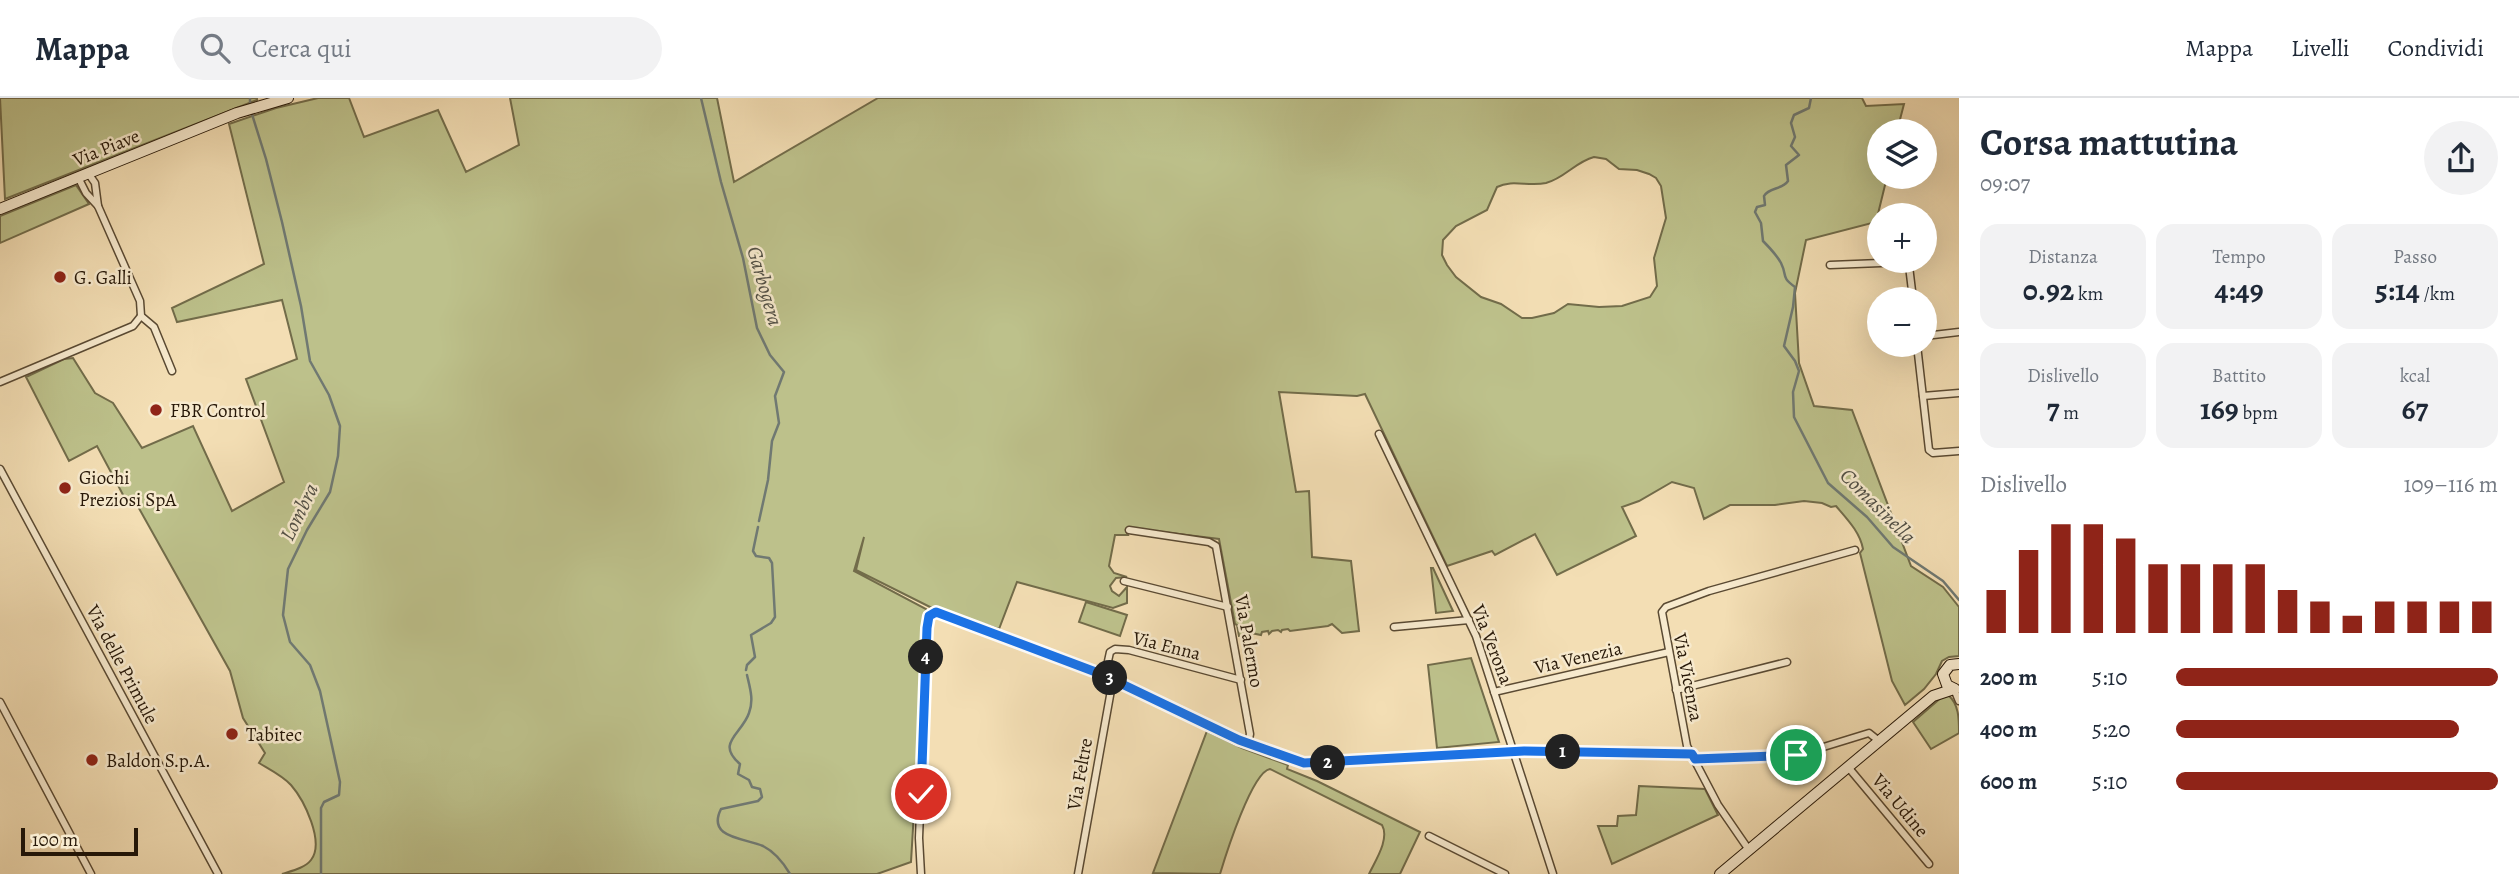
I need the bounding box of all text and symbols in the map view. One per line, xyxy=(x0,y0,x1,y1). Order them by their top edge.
search box xyxy=(172,17,662,80)
text: Mappa xyxy=(35,26,130,71)
icon: search xyxy=(196,29,234,67)
text: Cerca qui xyxy=(252,31,352,66)
text: Mappa xyxy=(2185,32,2253,64)
text: Livelli xyxy=(2291,32,2350,64)
text: Condividi xyxy=(2388,32,2484,64)
text: Corsa mattutina xyxy=(1980,116,2238,168)
map controls xyxy=(1867,119,1937,357)
button: layers xyxy=(1867,119,1937,189)
button: share xyxy=(2424,121,2498,195)
street label: Via Piave xyxy=(68,123,144,173)
text: 09:07 xyxy=(1980,168,2030,199)
button: + xyxy=(1867,203,1937,273)
water label: Garbogera xyxy=(740,243,790,329)
text: Distanza xyxy=(2028,244,2098,270)
text: Tempo xyxy=(2212,244,2266,270)
text: Passo xyxy=(2393,244,2437,270)
place label: G. Galli xyxy=(74,265,132,291)
marker: G. Galli xyxy=(52,269,68,285)
text: 0.92 xyxy=(2023,270,2074,310)
text: 4:49 xyxy=(2214,270,2264,310)
text: 5:14 xyxy=(2375,270,2420,310)
text: km xyxy=(2074,281,2103,307)
text: /km xyxy=(2420,281,2455,307)
button: − xyxy=(1867,287,1937,357)
text: Dislivello xyxy=(2027,363,2099,389)
text: Battito xyxy=(2212,363,2266,389)
text: kcal xyxy=(2400,363,2430,389)
text: 7 xyxy=(2047,389,2060,429)
text: 169 xyxy=(2200,389,2239,429)
text: 67 xyxy=(2402,389,2428,429)
place label: FBR Control xyxy=(170,398,266,424)
text: m xyxy=(2060,400,2079,426)
text: bpm xyxy=(2239,400,2278,426)
marker: FBR Control xyxy=(148,402,164,418)
water label: Comasinella xyxy=(1834,462,1922,550)
place label: Giochi Preziosi SpA xyxy=(79,465,177,513)
text: Dislivello xyxy=(1980,469,2067,500)
text: 109–116 m xyxy=(2403,469,2498,500)
water label: Lombra xyxy=(273,478,325,545)
marker: Giochi Preziosi SpA xyxy=(57,480,73,496)
street label: Via Palermo xyxy=(1228,592,1270,689)
street label: Via delle Primule xyxy=(79,600,164,729)
street label: Via Verona xyxy=(1465,600,1519,688)
street label: Via Enna xyxy=(1129,625,1204,667)
street label: Via Vicenza xyxy=(1667,630,1709,724)
street label: Via Venezia xyxy=(1531,635,1625,681)
pin: 4 xyxy=(908,640,944,674)
text: 4 xyxy=(921,643,930,669)
pin: 3 xyxy=(1092,660,1128,696)
text: 200 m xyxy=(1980,662,2038,693)
text: 5:10 xyxy=(2092,662,2128,693)
text: 3 xyxy=(1105,664,1114,690)
text: 400 m xyxy=(1980,714,2037,745)
text: 5:20 xyxy=(2092,714,2131,745)
place label: Tabitec xyxy=(246,722,302,748)
pin xyxy=(1766,725,1826,785)
marker: Tabitec xyxy=(224,726,240,742)
pin: 1 xyxy=(1546,734,1580,770)
street label: Via Feltre xyxy=(1061,736,1099,813)
icon: arrive xyxy=(1777,736,1815,774)
text: 1 xyxy=(1559,738,1566,764)
pin: 2 xyxy=(1310,746,1346,780)
place label: Baldon S.p.A. xyxy=(106,748,211,774)
text: 2 xyxy=(1323,749,1332,775)
marker: Baldon S.p.A. xyxy=(84,752,100,768)
pin xyxy=(891,764,951,824)
text: 600 m xyxy=(1980,766,2037,797)
text: 5:10 xyxy=(2092,766,2128,797)
street label: Via Udine xyxy=(1865,768,1935,843)
icon: check xyxy=(902,775,940,813)
scale bar xyxy=(21,825,138,857)
text: 100 m xyxy=(32,827,78,853)

